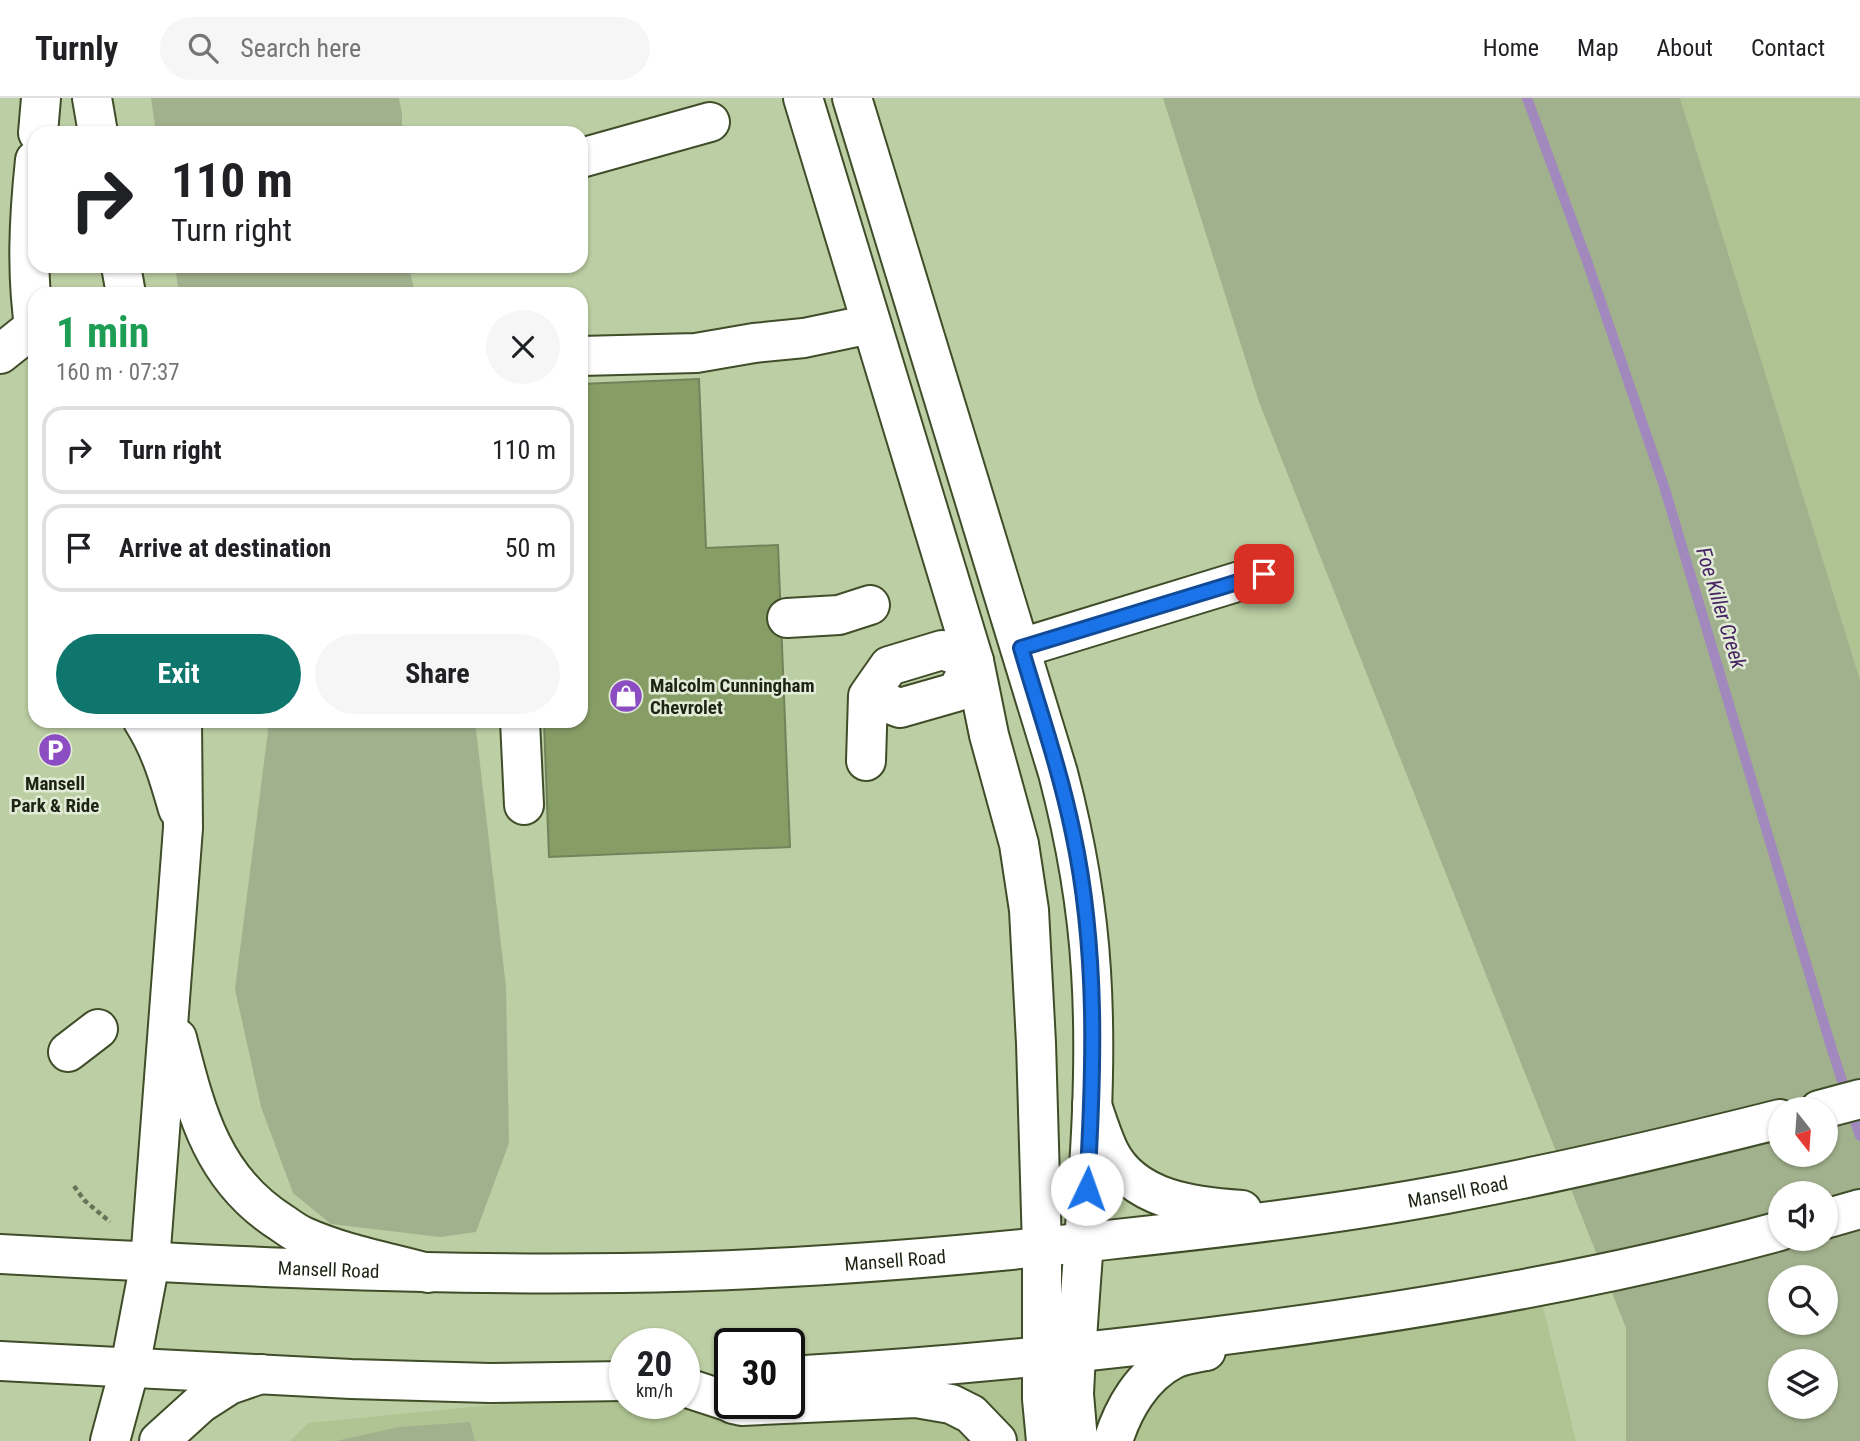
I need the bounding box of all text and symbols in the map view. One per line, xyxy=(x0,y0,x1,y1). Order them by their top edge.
search box xyxy=(160,17,650,80)
text: Turnly xyxy=(35,29,118,68)
icon: search xyxy=(184,29,222,67)
text: Search here xyxy=(240,33,361,63)
text: Home xyxy=(1483,34,1539,62)
text: Map xyxy=(1577,34,1619,62)
text: About xyxy=(1657,34,1713,62)
text: Contact xyxy=(1751,34,1825,62)
text: 110 m xyxy=(171,152,293,209)
icon: right xyxy=(56,154,147,245)
text: Turn right xyxy=(171,211,292,249)
text: 1 min xyxy=(56,308,149,357)
button: close xyxy=(486,310,560,384)
text: 160 m · 07:37 xyxy=(56,359,180,386)
icon: right xyxy=(60,431,98,469)
text: Turn right xyxy=(119,435,221,465)
text: 110 m xyxy=(492,435,556,465)
icon: arrive xyxy=(60,529,98,567)
text: Arrive at destination xyxy=(119,533,331,563)
text: 50 m xyxy=(505,533,556,563)
pin xyxy=(1234,544,1294,604)
water label: Foe Killer Creek xyxy=(1691,544,1751,672)
icon: arrive xyxy=(1245,555,1283,593)
button: Exit xyxy=(56,634,301,714)
button: Share xyxy=(315,634,560,714)
place label: Malcolm Cunningham Chevrolet xyxy=(650,674,815,719)
shop icon: Malcolm Cunningham Chevrolet xyxy=(607,677,645,715)
parking icon: Mansell Park & Ride xyxy=(36,731,74,769)
place label: Mansell Park & Ride xyxy=(11,772,99,817)
north arrow xyxy=(1768,1097,1838,1167)
map controls xyxy=(1768,1097,1838,1419)
position arrow xyxy=(1050,1152,1124,1226)
street label: Mansell Road xyxy=(1406,1171,1510,1212)
button: sound xyxy=(1768,1181,1838,1251)
street label: Mansell Road xyxy=(844,1245,947,1275)
street label: Mansell Road xyxy=(277,1256,380,1282)
button: search xyxy=(1768,1265,1838,1335)
speed limit sign: 30 xyxy=(714,1328,805,1419)
text: 20 xyxy=(637,1344,672,1385)
button: layers xyxy=(1768,1349,1838,1419)
text: km/h xyxy=(636,1380,673,1401)

